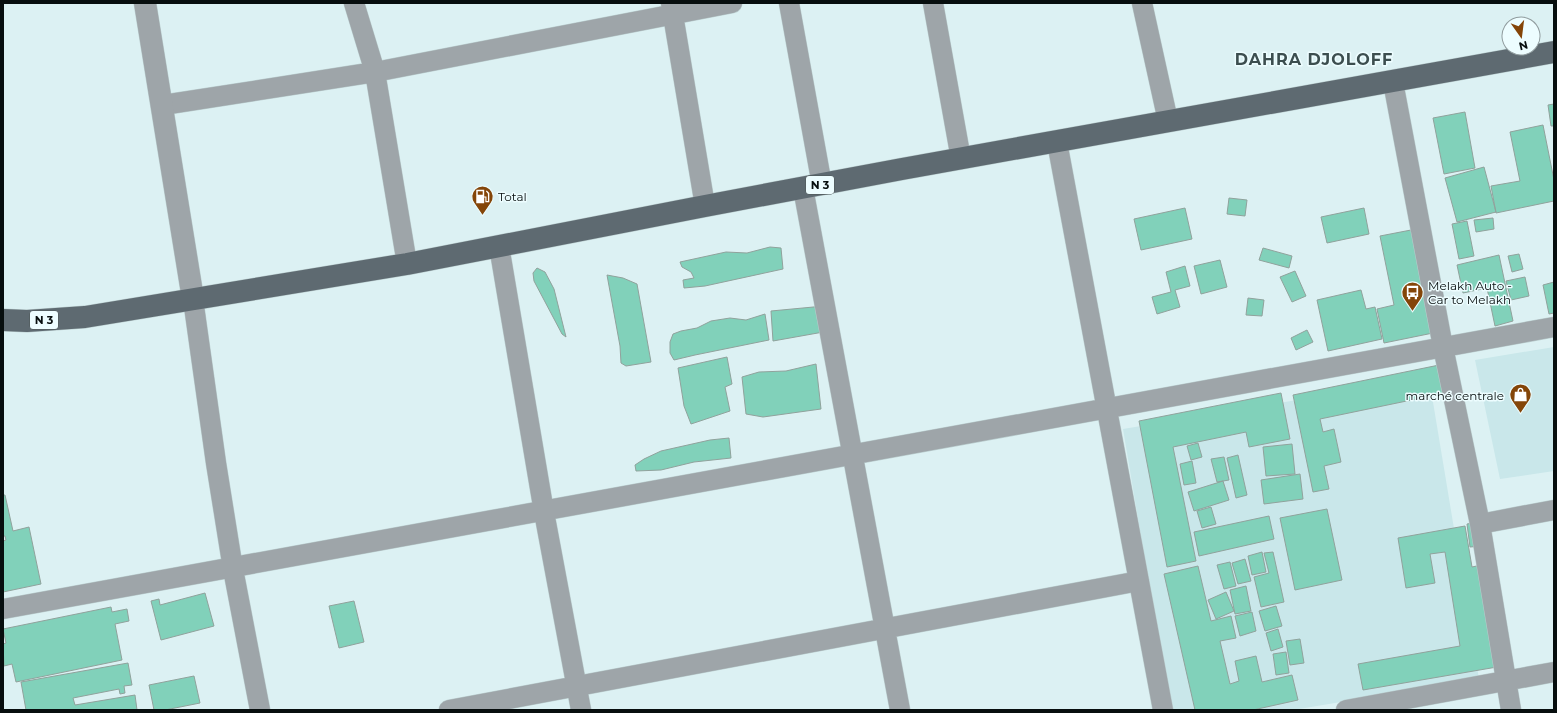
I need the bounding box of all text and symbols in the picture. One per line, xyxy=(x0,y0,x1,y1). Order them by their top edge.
north arrow xyxy=(1501,16,1541,56)
text: N xyxy=(1517,38,1529,54)
district label: DAHRA DJOLOFF xyxy=(1235,50,1393,69)
road number: N 3 xyxy=(806,176,834,194)
fuel station icon: Total xyxy=(470,183,496,216)
place label: Total xyxy=(498,189,527,204)
place label: Melakh Auto - Car to Melakh xyxy=(1428,278,1512,307)
bus stop icon: Melakh Auto - Car to Melakh xyxy=(1399,279,1425,312)
road number: N 3 xyxy=(30,311,58,329)
shop icon: marché centrale xyxy=(1507,382,1533,415)
place label: marché centrale xyxy=(1406,388,1504,403)

